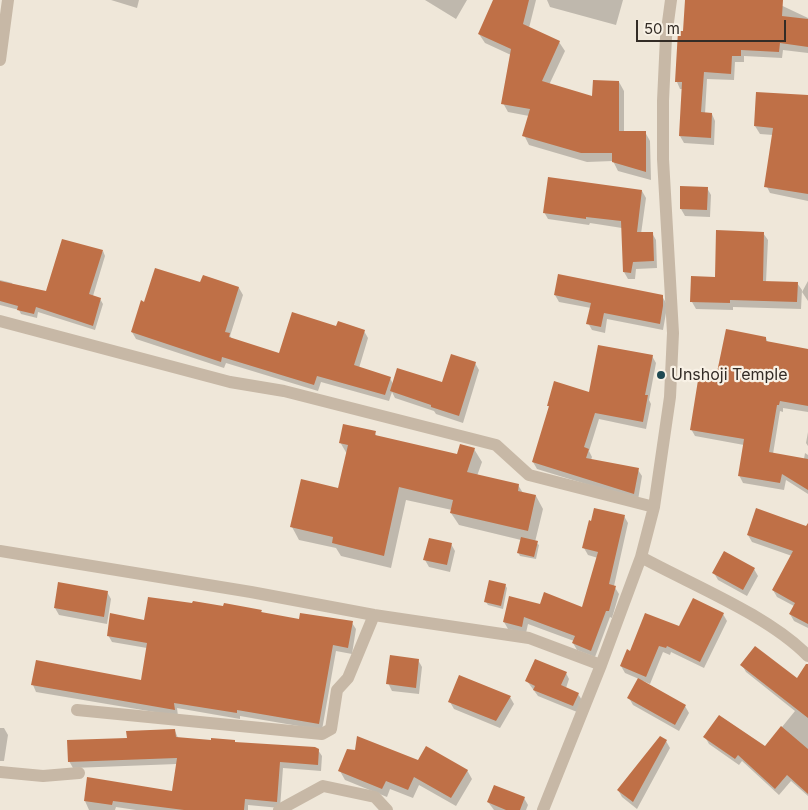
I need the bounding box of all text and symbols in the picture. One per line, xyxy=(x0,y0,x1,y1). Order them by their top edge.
scale bar xyxy=(638,10,788,42)
text: 50 m xyxy=(644,19,680,38)
place label: Unshoji Temple xyxy=(671,365,788,385)
marker: Unshoji Temple xyxy=(655,369,667,381)

